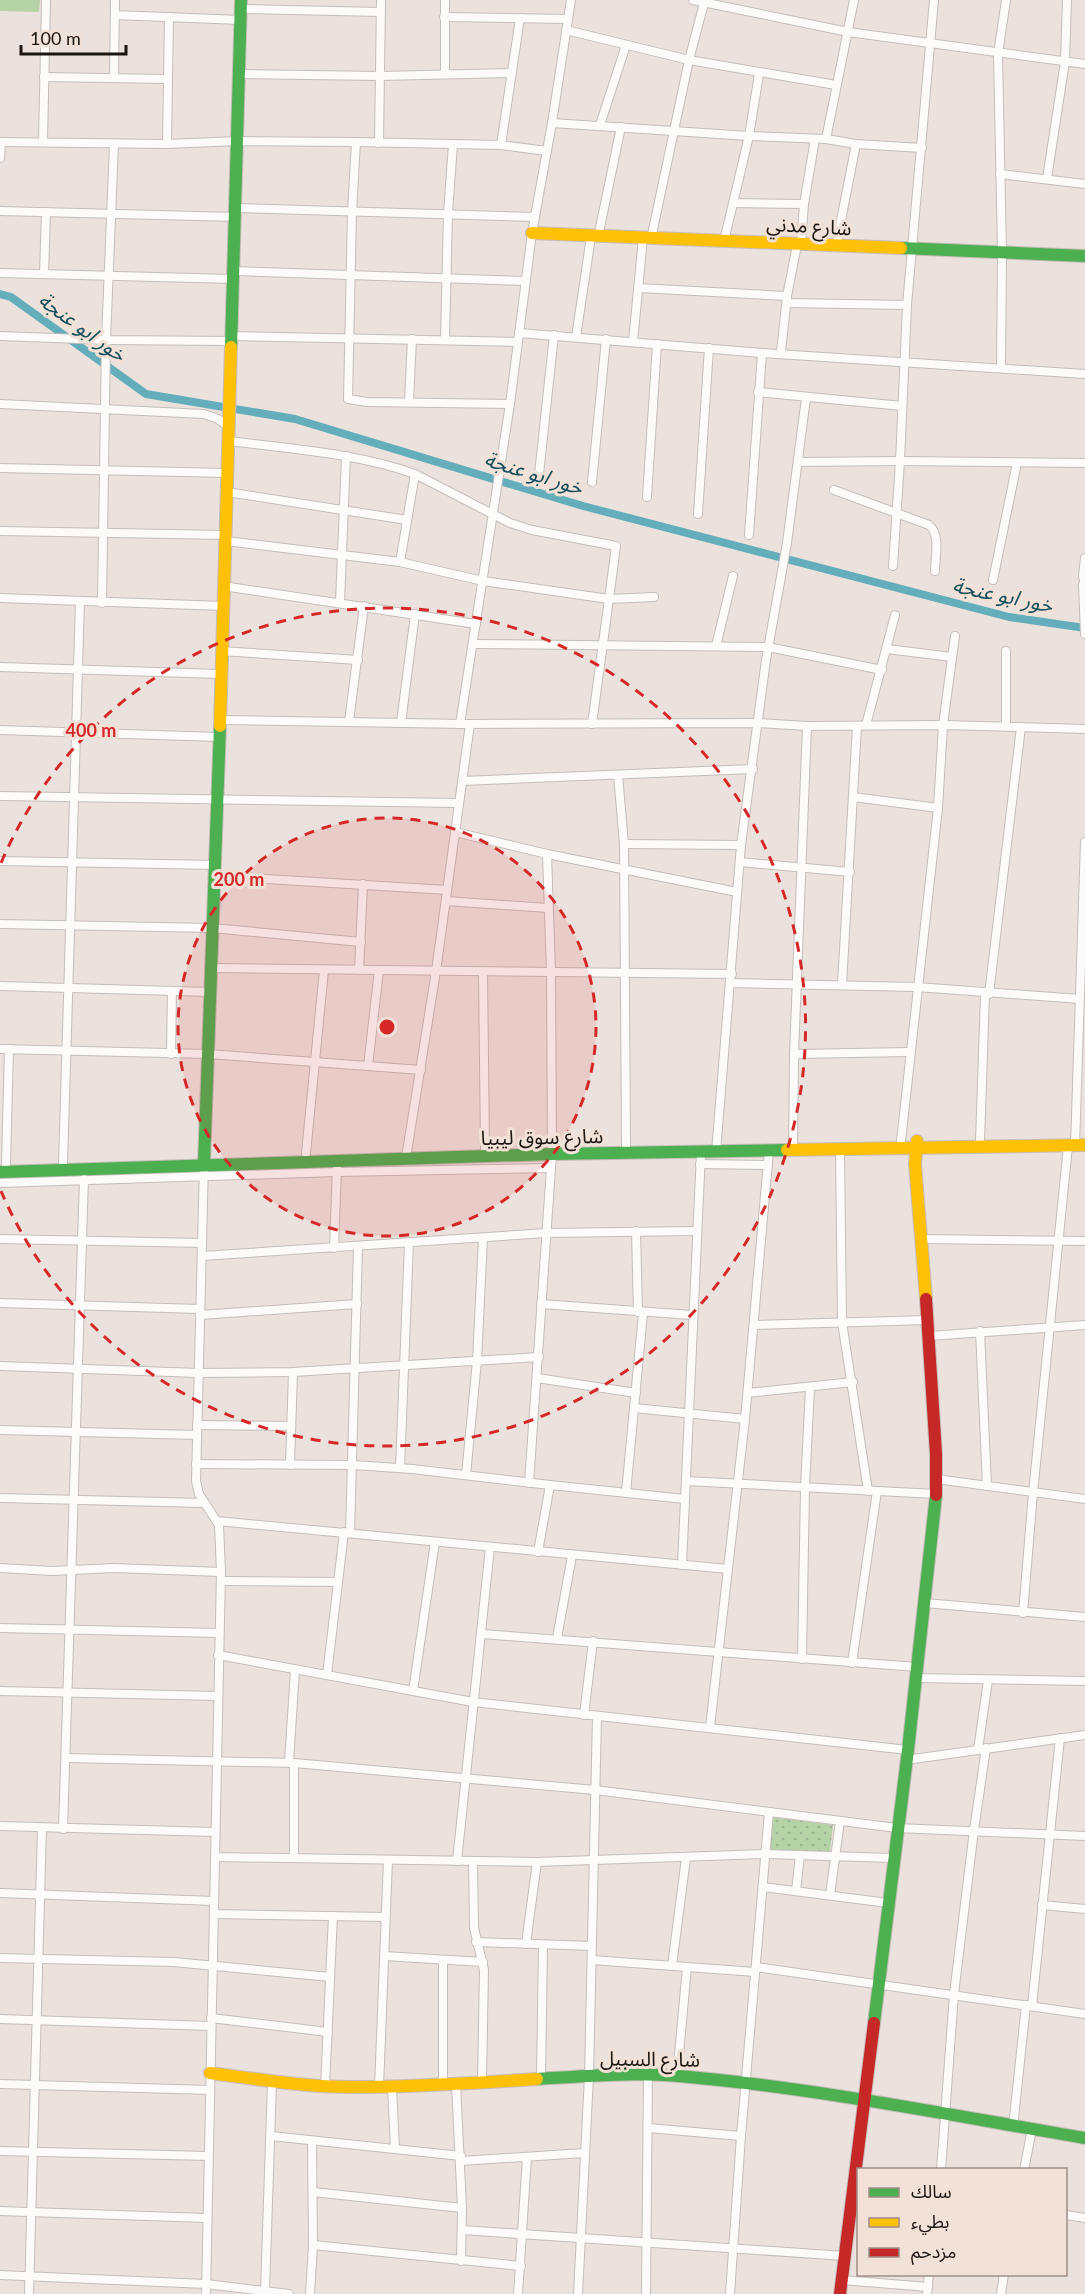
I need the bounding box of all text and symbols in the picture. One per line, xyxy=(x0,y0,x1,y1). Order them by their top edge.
scale bar xyxy=(21,18,126,56)
text: 100 m xyxy=(30,27,81,49)
street label: شارع مدني xyxy=(766,211,852,244)
water label: خور ابو عنجة xyxy=(34,286,132,367)
water label: خور ابو عنجة xyxy=(481,445,587,500)
water label: خور ابو عنجة xyxy=(950,571,1056,618)
text: 400 m xyxy=(66,719,116,741)
text: 200 m xyxy=(214,868,264,890)
centre of rings xyxy=(377,1017,397,1037)
street label: شارع سوق ليبيا xyxy=(480,1123,604,1153)
street label: شارع السبيل xyxy=(600,2045,700,2075)
legend xyxy=(857,2168,1067,2276)
text: سالك xyxy=(911,2180,952,2202)
text: بطيء xyxy=(911,2210,949,2235)
text: مزدحم xyxy=(911,2240,956,2265)

